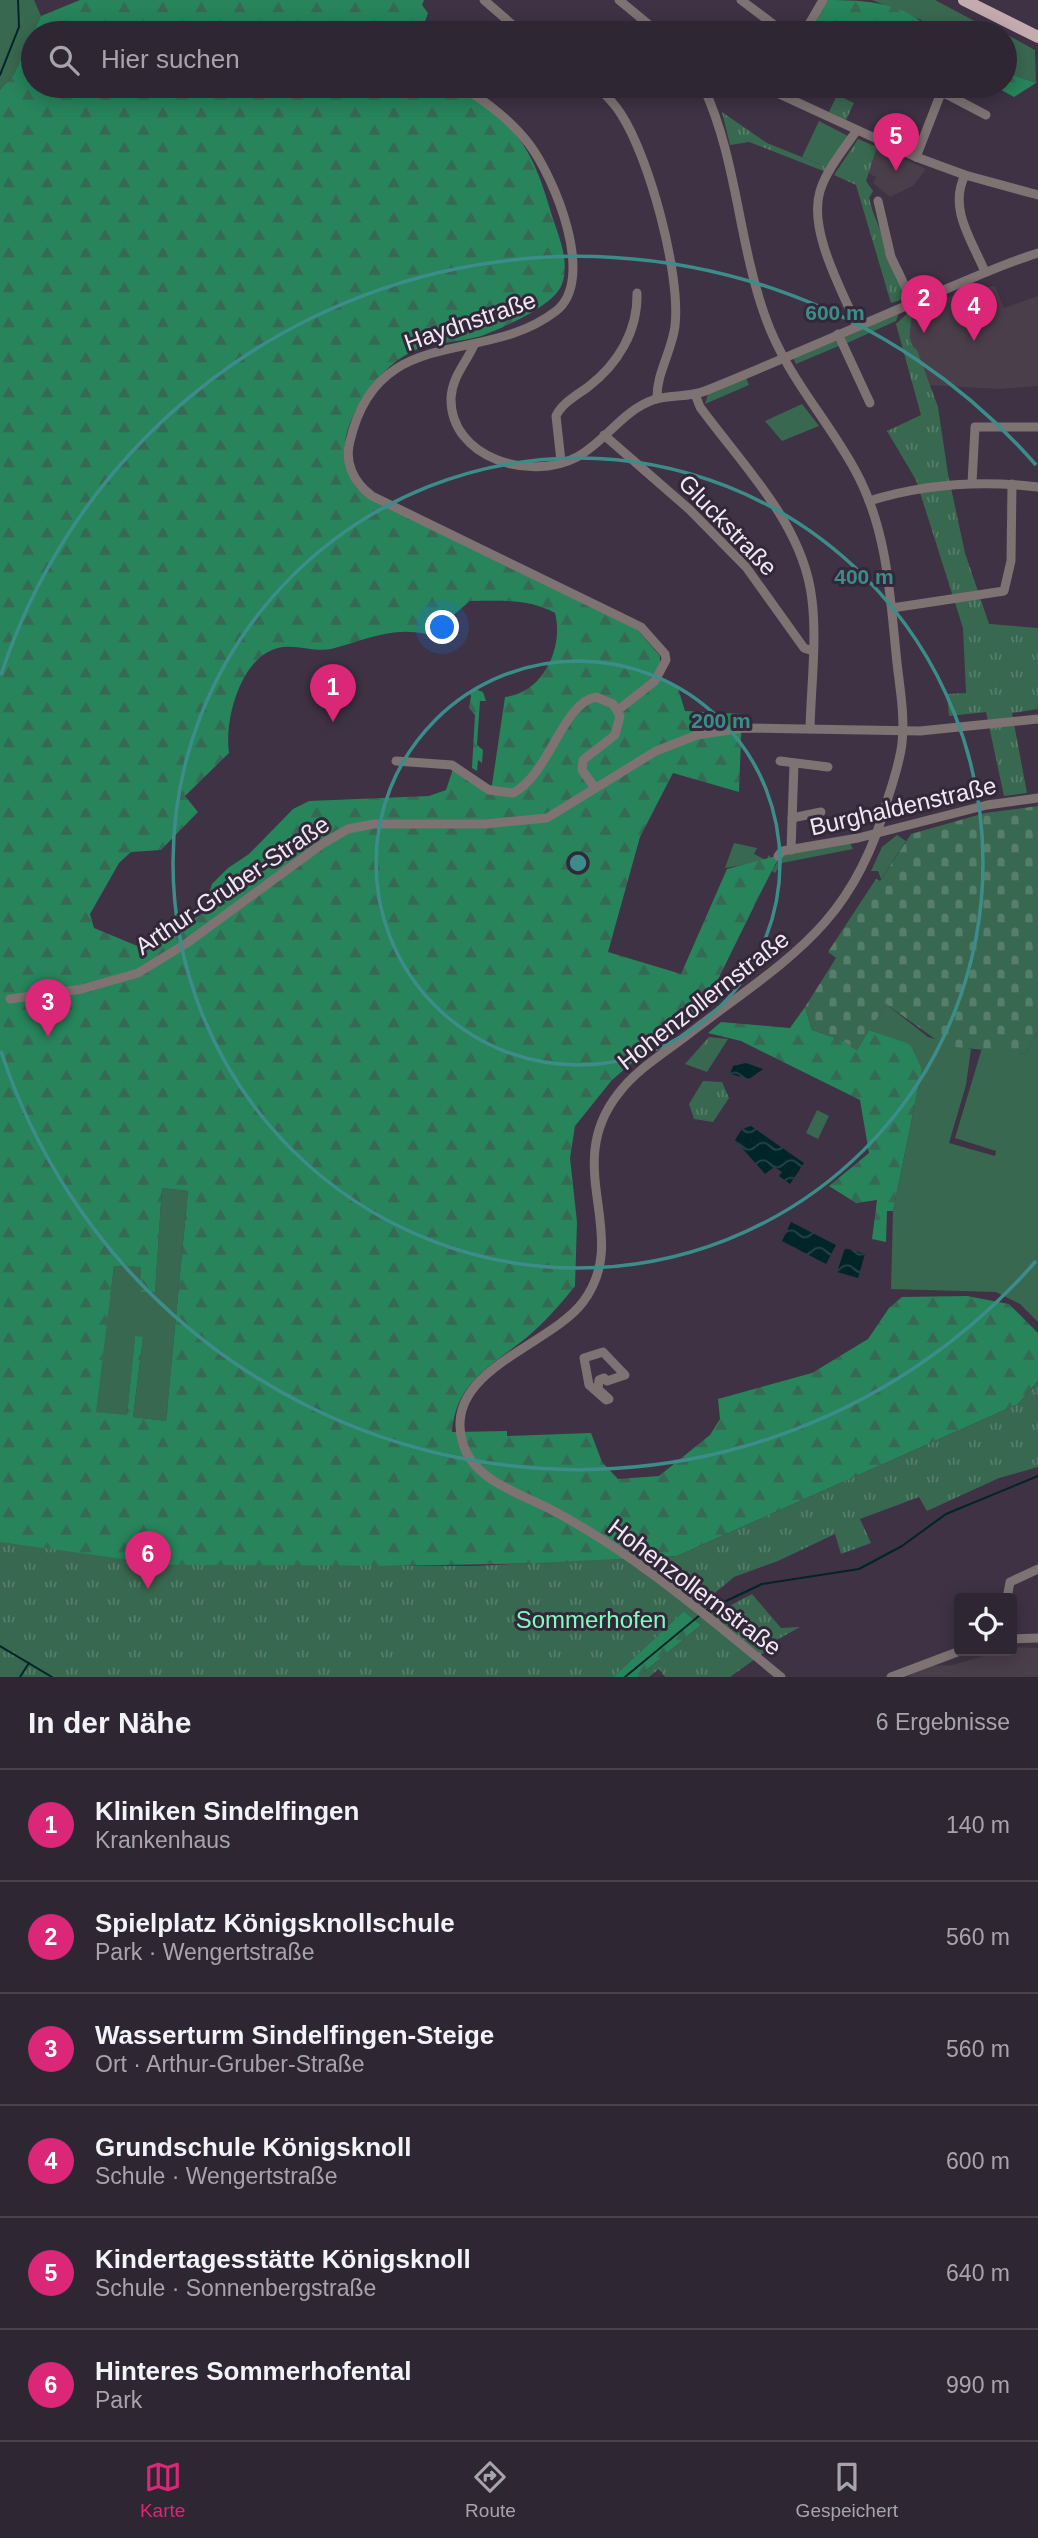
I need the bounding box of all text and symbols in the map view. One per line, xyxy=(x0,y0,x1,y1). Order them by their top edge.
search box xyxy=(21,21,1017,98)
icon: search xyxy=(45,41,83,79)
text: Hier suchen xyxy=(101,44,240,74)
pin: 5 xyxy=(873,113,919,171)
pin: 2 xyxy=(901,275,947,333)
pin: 4 xyxy=(951,283,997,341)
street label: Haydnstraße xyxy=(401,286,539,356)
text: 600 m xyxy=(805,301,865,324)
street label: Gluckstraße xyxy=(673,469,783,581)
text: 400 m xyxy=(834,565,894,588)
your location xyxy=(425,610,459,644)
pin: 1 xyxy=(310,664,356,722)
text: 200 m xyxy=(691,709,751,732)
street label: Burghaldenstraße xyxy=(807,771,999,841)
street label: Arthur-Gruber-Straße xyxy=(130,810,334,960)
centre of rings xyxy=(566,851,590,875)
street label: Hohenzollernstraße xyxy=(612,925,794,1075)
pin: 3 xyxy=(25,979,71,1037)
street label: Hohenzollernstraße xyxy=(603,1513,787,1661)
pin: 6 xyxy=(125,1531,171,1589)
map controls xyxy=(954,1593,1017,1656)
button: locate xyxy=(954,1593,1017,1656)
park label: Sommerhofen xyxy=(516,1606,666,1633)
text: In der Nähe xyxy=(28,1706,191,1739)
text: 6 Ergebnisse xyxy=(876,1709,1010,1735)
text: Kliniken Sindelfingen xyxy=(95,1796,359,1826)
text: 1 xyxy=(45,1812,57,1838)
text: 140 m xyxy=(946,1812,1010,1838)
text: Krankenhaus xyxy=(95,1827,231,1853)
text: Spielplatz Königsknollschule xyxy=(95,1908,455,1938)
text: 2 xyxy=(45,1924,57,1950)
text: 560 m xyxy=(946,1924,1010,1950)
text: Park · Wengertstraße xyxy=(95,1939,314,1965)
text: Wasserturm Sindelfingen-Steige xyxy=(95,2020,494,2050)
text: 3 xyxy=(45,2036,57,2062)
text: 560 m xyxy=(946,2036,1010,2062)
text: Ort · Arthur-Gruber-Straße xyxy=(95,2051,365,2077)
text: Grundschule Königsknoll xyxy=(95,2132,411,2162)
text: 4 xyxy=(45,2148,57,2174)
text: 600 m xyxy=(946,2148,1010,2174)
text: Schule · Wengertstraße xyxy=(95,2163,337,2189)
text: Kindertagesstätte Königsknoll xyxy=(95,2244,471,2274)
text: 5 xyxy=(45,2260,57,2286)
text: 640 m xyxy=(946,2260,1010,2286)
text: Schule · Sonnenbergstraße xyxy=(95,2275,376,2301)
text: Hinteres Sommerhofental xyxy=(95,2356,411,2386)
text: 6 xyxy=(45,2372,57,2398)
text: 990 m xyxy=(946,2372,1010,2398)
text: Park xyxy=(95,2387,142,2413)
tab: Karte xyxy=(140,2458,185,2522)
tab: Route xyxy=(465,2458,516,2522)
tab: Gespeichert xyxy=(796,2458,898,2522)

